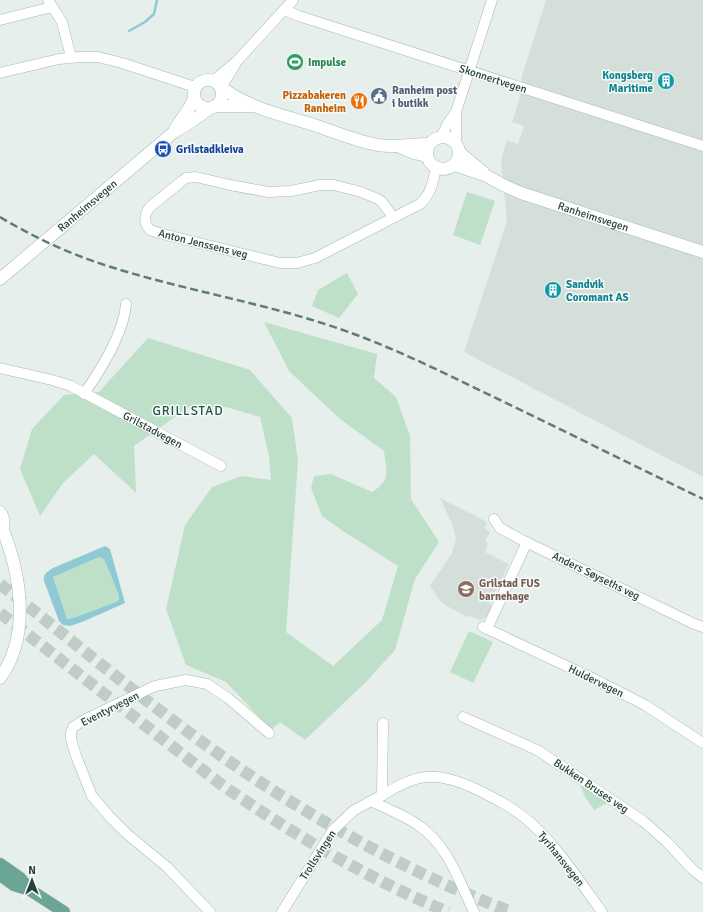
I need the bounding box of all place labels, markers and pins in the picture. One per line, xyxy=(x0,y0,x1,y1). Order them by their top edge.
sports icon: Impulse xyxy=(285,52,305,72)
place label: Impulse xyxy=(308,56,347,69)
place label: Kongsberg Maritime xyxy=(602,69,654,95)
building icon: Kongsberg Maritime xyxy=(656,71,676,91)
place label: Ranheim post i butikk xyxy=(392,84,457,110)
public building icon: Ranheim post i butikk xyxy=(369,86,389,106)
place label: Pizzabakeren Ranheim xyxy=(282,89,346,115)
restaurant icon: Pizzabakeren Ranheim xyxy=(349,91,369,111)
bus stop icon: Grilstadkleiva xyxy=(153,139,173,159)
place label: Grilstadkleiva xyxy=(176,143,244,156)
place label: Sandvik Coromant AS xyxy=(566,278,629,304)
building icon: Sandvik Coromant AS xyxy=(543,280,563,300)
place label: Grilstad FUS barnehage xyxy=(479,577,540,603)
school or university icon: Grilstad FUS barnehage xyxy=(456,579,476,599)

